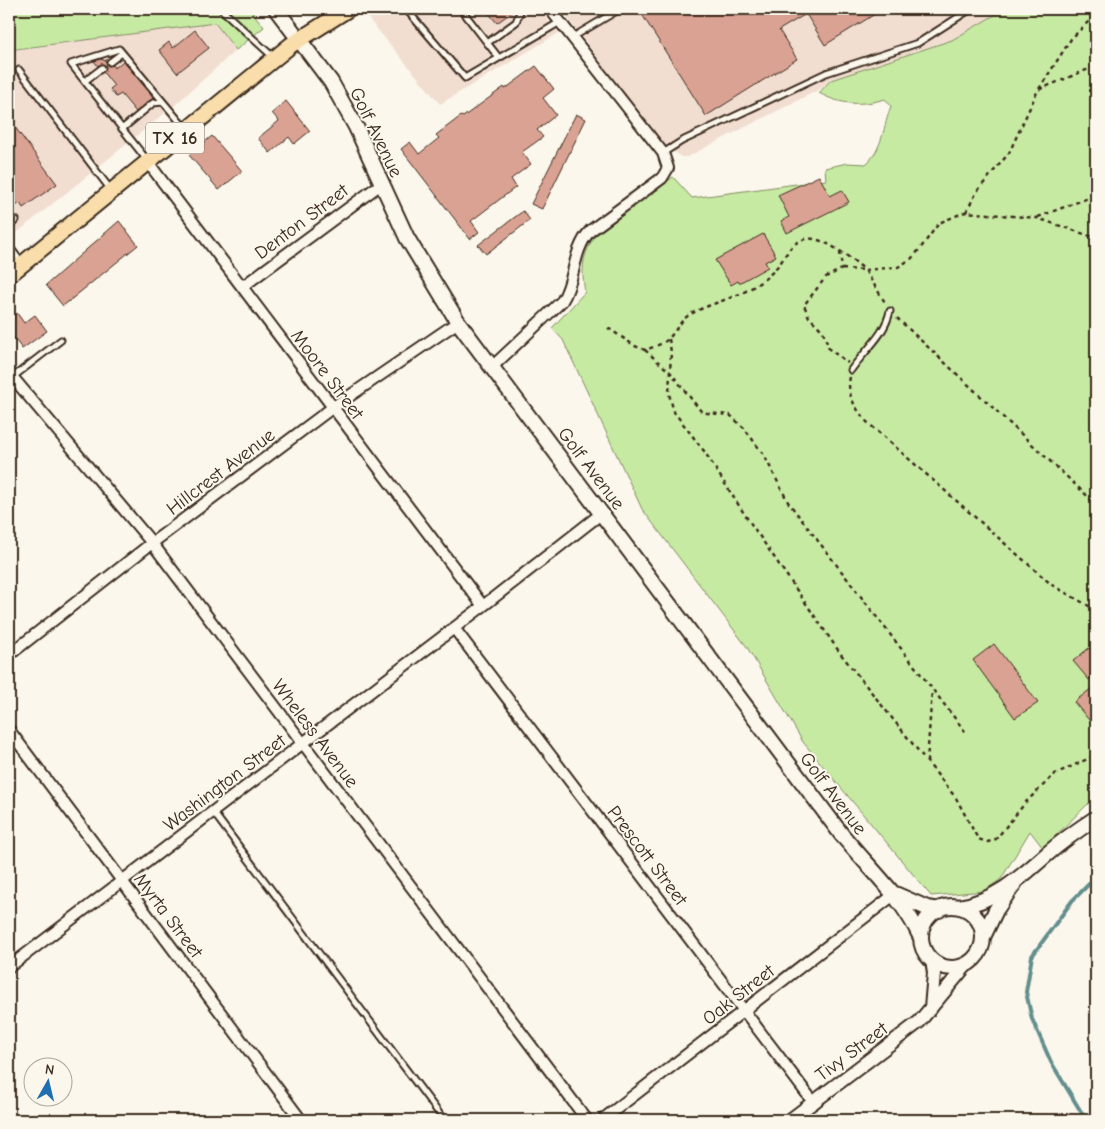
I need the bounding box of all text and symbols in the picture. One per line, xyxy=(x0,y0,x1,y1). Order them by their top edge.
street label: Golf Avenue xyxy=(345,84,407,181)
road number: TX 16 xyxy=(146,122,204,154)
street label: Denton Street xyxy=(251,179,353,264)
street label: Moore Street xyxy=(286,325,368,424)
street label: Golf Avenue xyxy=(553,423,629,514)
street label: Hillcrest Avenue xyxy=(162,424,279,520)
street label: Wheless Avenue xyxy=(267,675,363,792)
street label: Washington Street xyxy=(159,729,291,836)
street label: Golf Avenue xyxy=(795,748,871,839)
street label: Prescott Street xyxy=(603,801,692,910)
street label: Myrta Street xyxy=(129,869,208,963)
street label: Oak Street xyxy=(698,960,779,1030)
street label: Tivy Street xyxy=(811,1017,892,1086)
north arrow xyxy=(22,1056,72,1106)
text: N xyxy=(44,1061,55,1079)

